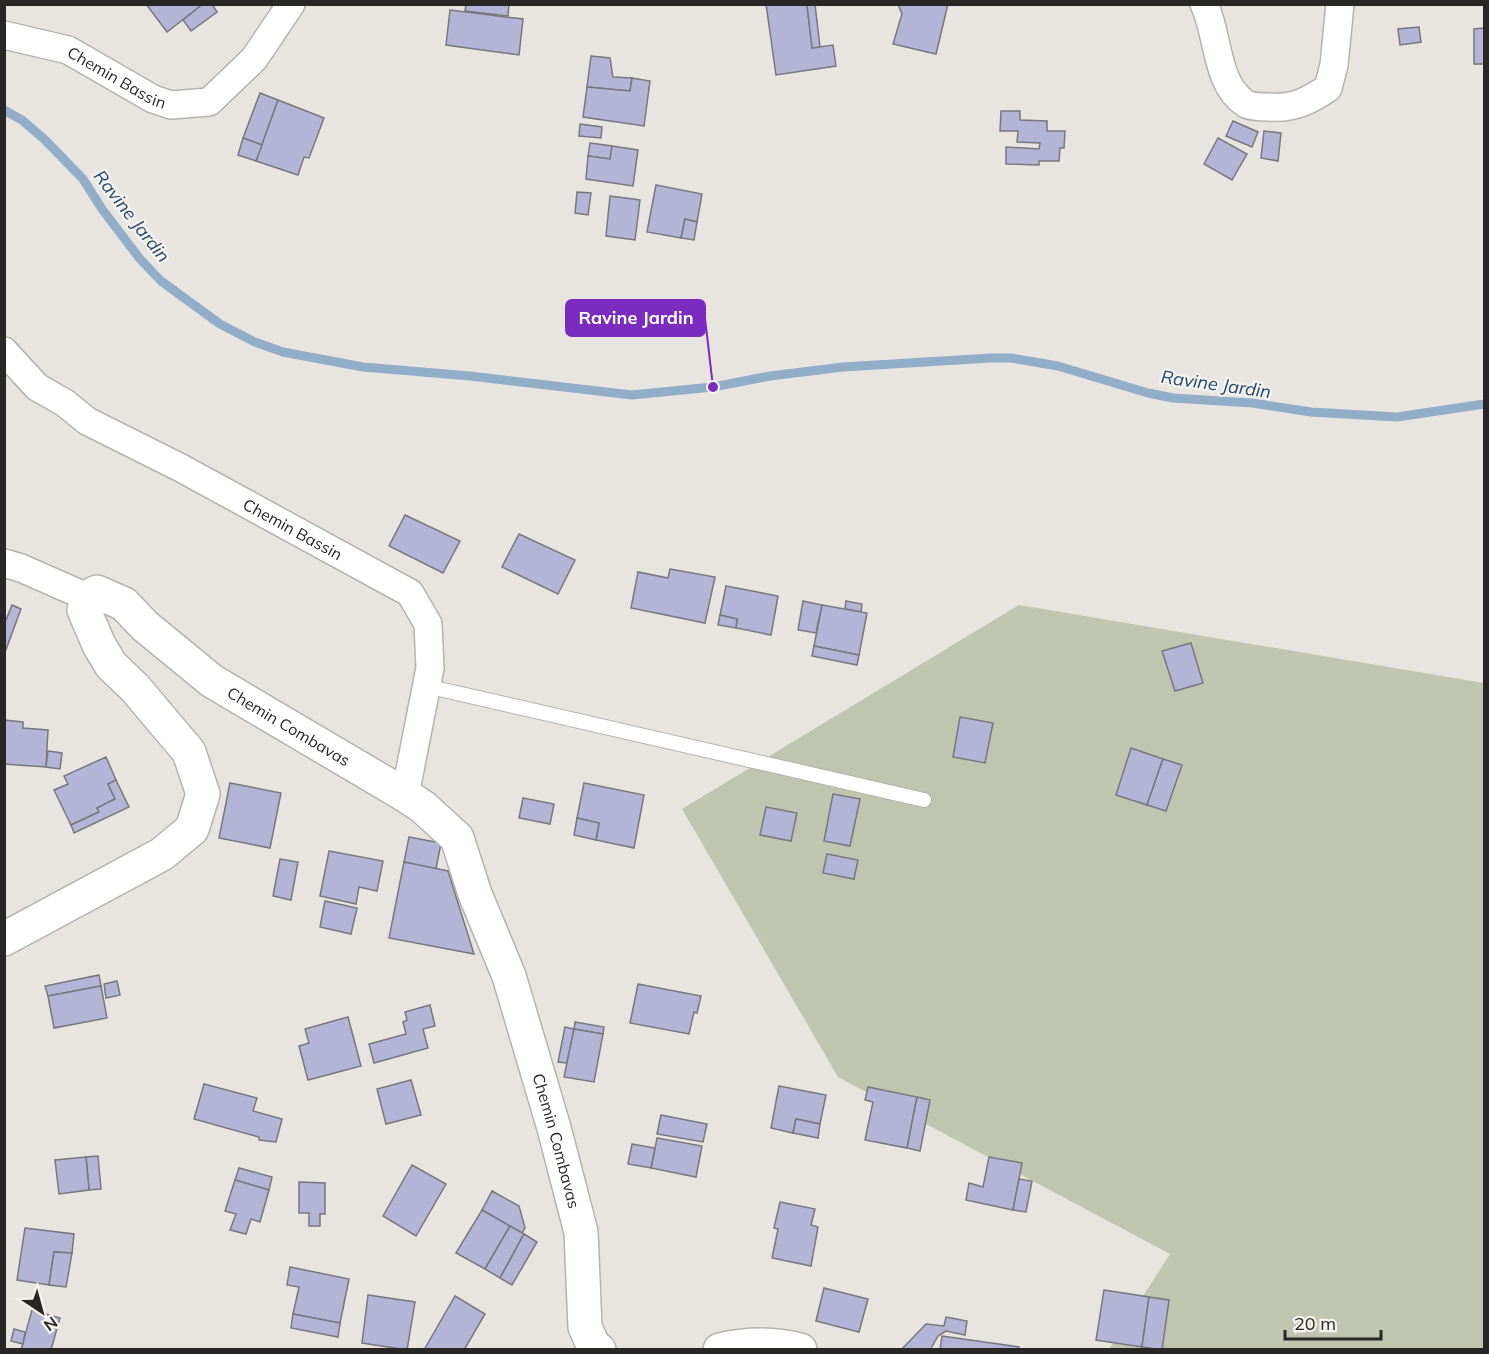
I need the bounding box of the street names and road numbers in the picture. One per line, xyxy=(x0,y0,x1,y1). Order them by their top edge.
street label: Chemin Bassin xyxy=(64,42,169,113)
street label: Chemin Bassin xyxy=(240,494,346,564)
street label: Chemin Combavas xyxy=(224,682,354,770)
street label: Chemin Combavas xyxy=(528,1071,584,1211)

